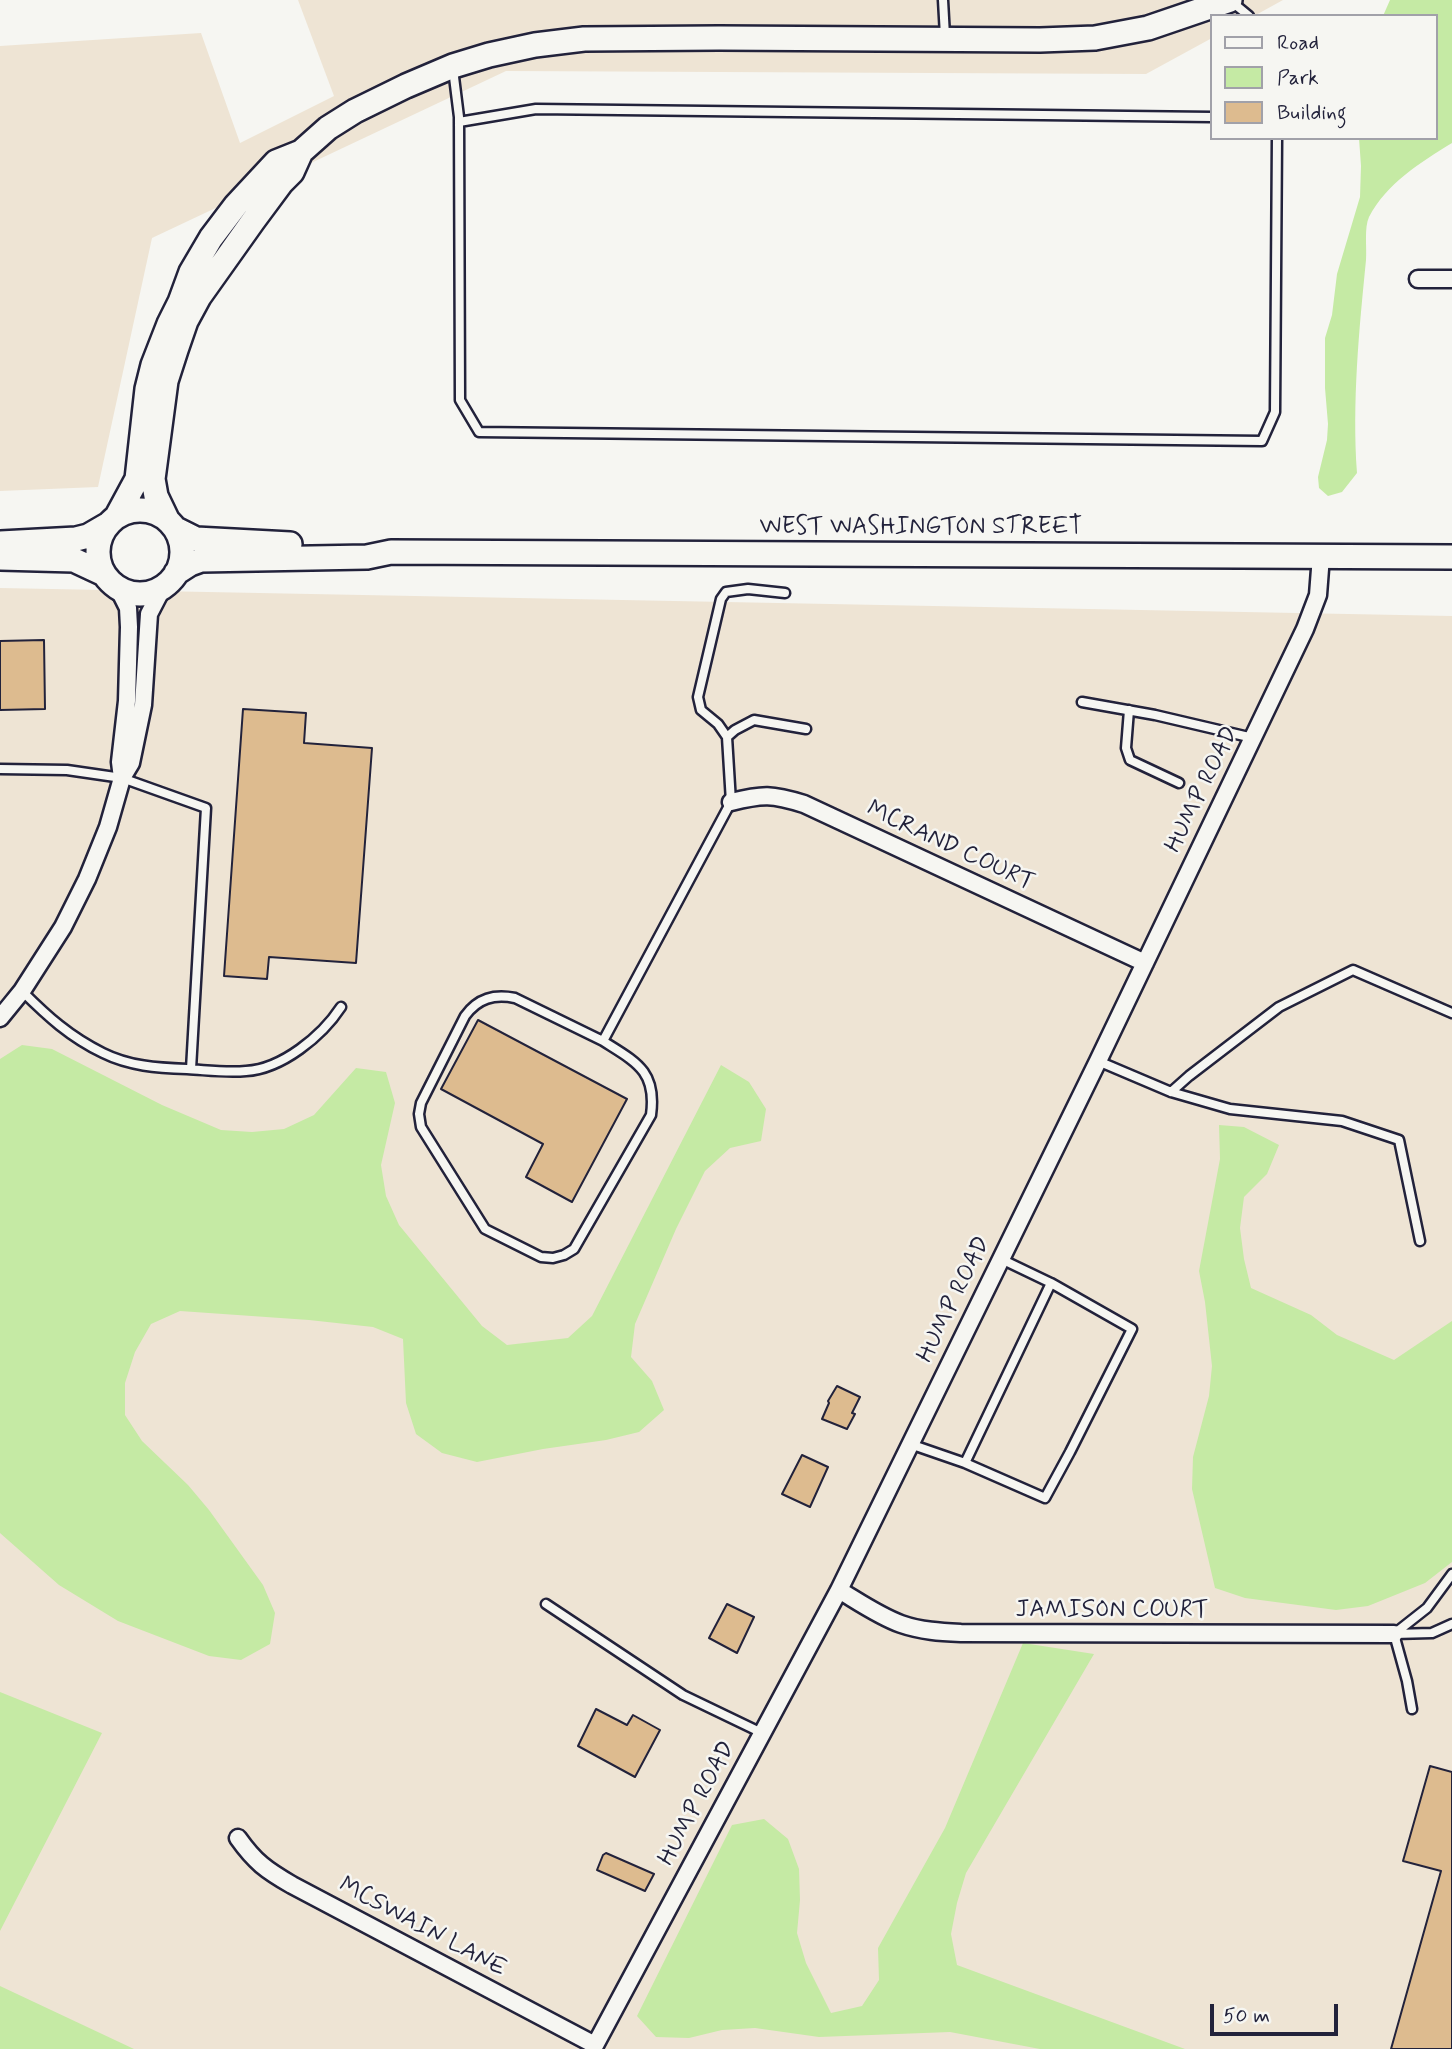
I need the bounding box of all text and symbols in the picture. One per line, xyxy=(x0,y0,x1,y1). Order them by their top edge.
legend xyxy=(1210,14,1438,140)
text: Road xyxy=(1277,29,1319,57)
text: Park xyxy=(1277,64,1319,92)
text: Building xyxy=(1277,99,1347,127)
street label: WEST WASHINGTON STREET xyxy=(759,514,1083,542)
street label: HUMP ROAD xyxy=(1160,722,1246,858)
street label: MCRAND COURT xyxy=(861,795,1039,899)
street label: HUMP ROAD xyxy=(912,1232,998,1368)
street label: JAMISON COURT xyxy=(1015,1597,1209,1625)
street label: HUMP ROAD xyxy=(653,1737,743,1871)
street label: MCSWAIN LANE xyxy=(333,1872,511,1984)
scale bar xyxy=(1214,1990,1342,2034)
text: 50 m xyxy=(1223,2002,1270,2030)

